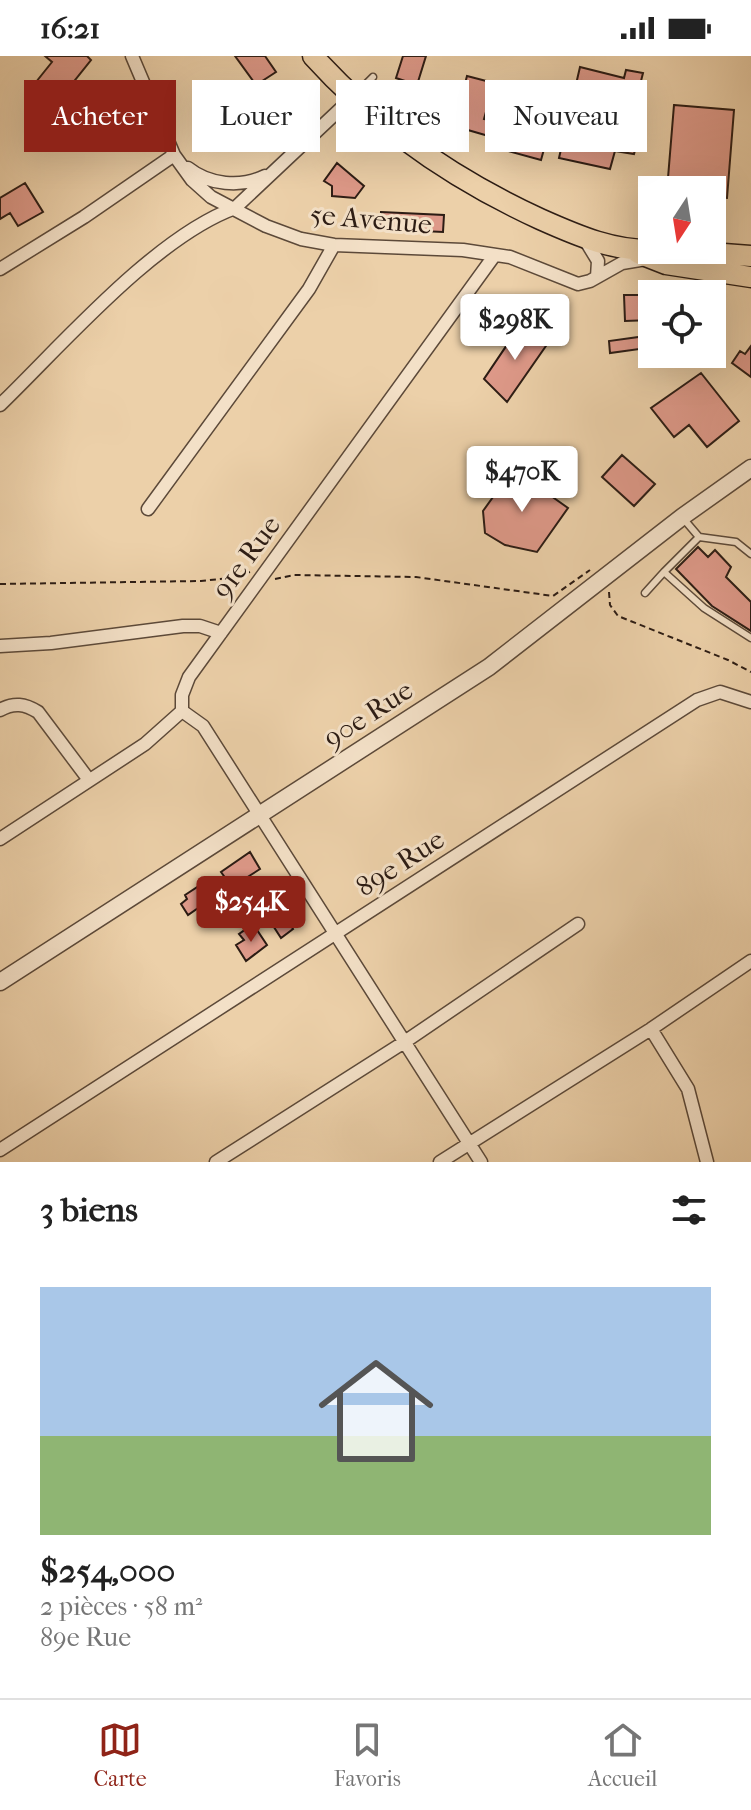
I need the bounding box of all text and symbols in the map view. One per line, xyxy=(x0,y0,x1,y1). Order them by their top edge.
text: 16:21 xyxy=(40,11,100,46)
chip: Acheter xyxy=(24,80,176,152)
chip: Louer xyxy=(192,80,320,152)
chip: Filtres xyxy=(336,80,469,152)
chip: Nouveau xyxy=(485,80,647,152)
north arrow xyxy=(638,176,726,264)
map controls xyxy=(638,176,726,368)
street label: 5e Avenue xyxy=(309,197,434,241)
button: locate xyxy=(638,280,726,368)
pin: $298K xyxy=(459,294,571,362)
text: $298K xyxy=(478,304,552,335)
pin: $470K xyxy=(466,446,578,514)
text: $470K xyxy=(485,456,559,487)
street label: 91e Rue xyxy=(205,509,287,605)
street label: 90e Rue xyxy=(317,673,419,755)
street label: 89e Rue xyxy=(350,822,450,904)
pin: $254K xyxy=(195,876,307,944)
text: $254K xyxy=(214,886,288,917)
icon: filters xyxy=(667,1188,711,1232)
text: 3 biens xyxy=(40,1190,138,1230)
icon: home xyxy=(304,1339,448,1483)
text: $254,000 xyxy=(40,1551,175,1591)
text: 2 pièces · 58 m² xyxy=(40,1591,202,1622)
text: 89e Rue xyxy=(40,1622,131,1653)
tab: Carte xyxy=(94,1718,147,1792)
tab: Favoris xyxy=(334,1718,401,1792)
tab: Accueil xyxy=(588,1718,657,1792)

